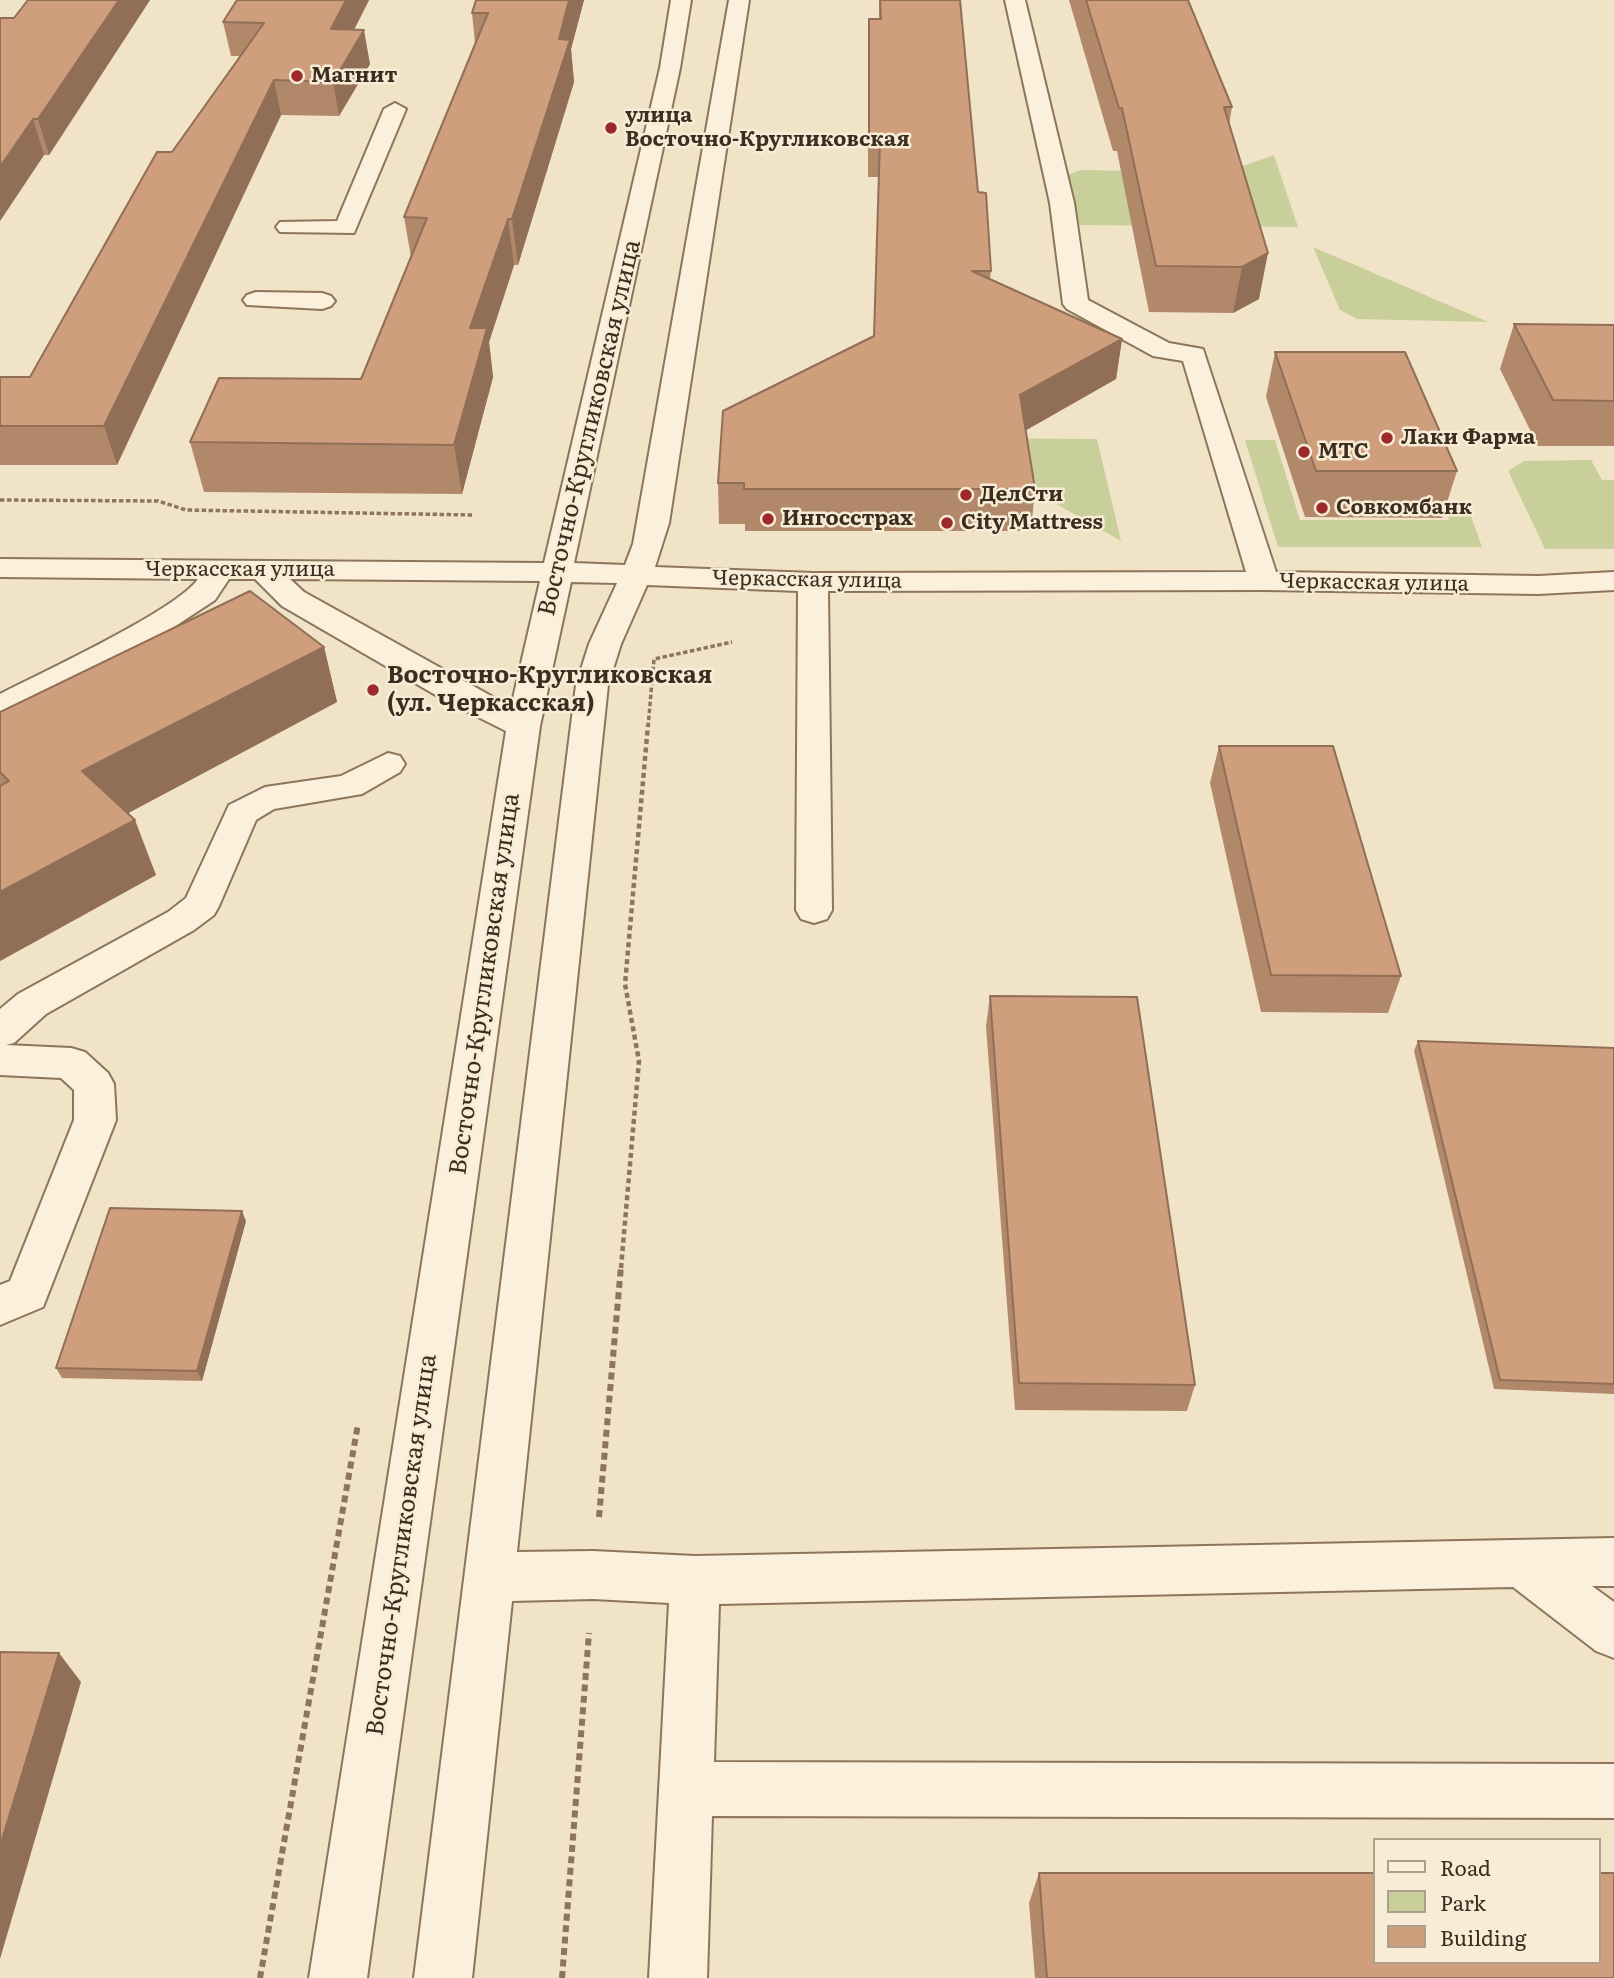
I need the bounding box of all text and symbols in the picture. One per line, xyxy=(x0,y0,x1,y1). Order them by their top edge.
place label: Магнит xyxy=(311,63,397,89)
marker: Магнит xyxy=(289,68,305,84)
place label: улица Восточно-Кругликовская xyxy=(625,103,910,153)
marker: улица Восточно-Кругликовская xyxy=(603,120,619,136)
street label: Восточно-Кругликовская улица xyxy=(533,237,647,619)
place label: Лаки Фарма xyxy=(1401,425,1535,451)
marker: Лаки Фарма xyxy=(1379,430,1395,446)
place label: МТС xyxy=(1318,439,1369,465)
marker: МТС xyxy=(1296,444,1312,460)
place label: ДелСти xyxy=(980,482,1063,508)
marker: ДелСти xyxy=(958,487,974,503)
place label: Совкомбанк xyxy=(1336,495,1472,521)
marker: Совкомбанк xyxy=(1314,500,1330,516)
place label: Ингосстрах xyxy=(782,506,913,532)
place label: City Mattress xyxy=(961,510,1103,536)
marker: Ингосстрах xyxy=(760,511,776,527)
marker: City Mattress xyxy=(939,515,955,531)
street label: Черкасская улица xyxy=(145,557,335,583)
street label: Черкасская улица xyxy=(712,566,902,594)
street label: Черкасская улица xyxy=(1279,569,1469,597)
place label: Восточно-Кругликовская (ул. Черкасская) xyxy=(387,662,712,718)
marker: Восточно-Кругликовская (ул. Черкасская) xyxy=(365,682,381,698)
street label: Восточно-Кругликовская улица xyxy=(444,791,526,1177)
street label: Восточно-Кругликовская улица xyxy=(361,1352,443,1738)
legend xyxy=(1372,1838,1600,1964)
text: Road xyxy=(1440,1851,1491,1882)
text: Park xyxy=(1440,1886,1486,1917)
text: Building xyxy=(1440,1921,1526,1952)

